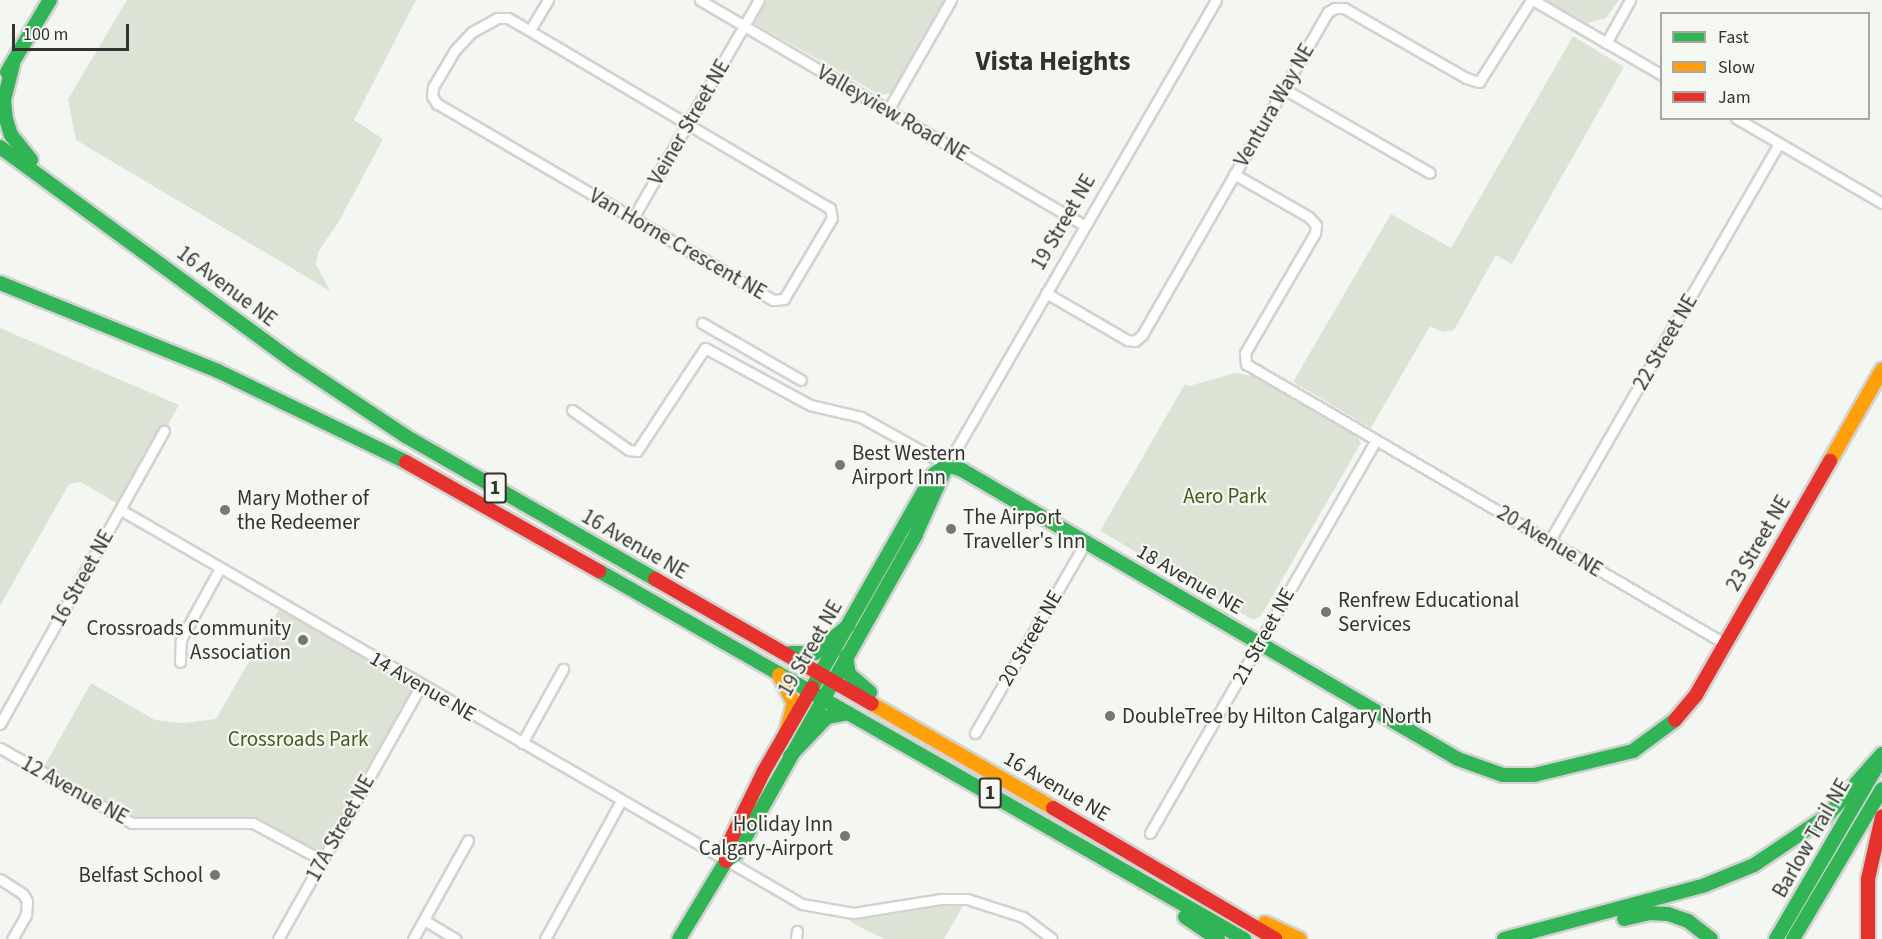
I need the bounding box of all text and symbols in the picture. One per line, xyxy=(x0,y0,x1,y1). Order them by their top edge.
scale bar xyxy=(15,12,132,50)
legend xyxy=(1660,12,1870,120)
text: 100 m xyxy=(23,22,68,47)
text: Fast xyxy=(1718,25,1749,50)
street label: Ventura Way NE xyxy=(1229,39,1319,171)
district label: Vista Heights xyxy=(976,46,1130,78)
street label: Veiner Street NE xyxy=(643,55,735,189)
text: Slow xyxy=(1718,55,1755,80)
street label: Valleyview Road NE xyxy=(813,59,973,167)
text: Jam xyxy=(1718,85,1751,110)
street label: 19 Street NE xyxy=(1025,170,1101,274)
street label: Van Horne Crescent NE xyxy=(585,183,771,305)
street label: 16 Avenue NE xyxy=(172,240,282,332)
street label: 22 Street NE xyxy=(1627,290,1703,394)
place label: Best Western Airport Inn xyxy=(852,440,966,490)
marker: Best Western Airport Inn xyxy=(833,458,847,472)
road number: 1 xyxy=(483,471,507,505)
park label: Aero Park xyxy=(1183,483,1267,509)
place label: Mary Mother of the Redeemer xyxy=(237,485,369,535)
street label: 23 Street NE xyxy=(1720,491,1796,595)
street label: 20 Avenue NE xyxy=(1493,500,1607,582)
marker: Mary Mother of the Redeemer xyxy=(218,503,232,517)
street label: 16 Avenue NE xyxy=(577,503,693,585)
place label: The Airport Traveller's Inn xyxy=(963,504,1086,554)
marker: The Airport Traveller's Inn xyxy=(944,522,958,536)
street label: 16 Street NE xyxy=(45,525,119,631)
street label: 18 Avenue NE xyxy=(1132,538,1248,620)
street label: 21 Street NE xyxy=(1226,583,1300,689)
street label: 20 Street NE xyxy=(992,586,1068,690)
place label: Renfrew Educational Services xyxy=(1338,587,1519,637)
street label: 19 Street NE xyxy=(772,596,848,700)
marker: Renfrew Educational Services xyxy=(1319,605,1333,619)
place label: Crossroads Community Association xyxy=(86,615,291,665)
marker: Crossroads Community Association xyxy=(296,633,310,647)
street label: 14 Avenue NE xyxy=(365,645,481,727)
place label: DoubleTree by Hilton Calgary North xyxy=(1122,703,1432,729)
marker: DoubleTree by Hilton Calgary North xyxy=(1103,709,1117,723)
park label: Crossroads Park xyxy=(228,726,368,752)
street label: 16 Avenue NE xyxy=(999,745,1115,827)
street label: 12 Avenue NE xyxy=(17,750,133,830)
street label: 17A Street NE xyxy=(300,770,380,886)
street label: Barlow Trail NE xyxy=(1767,774,1855,902)
road number: 1 xyxy=(978,776,1002,810)
place label: Holiday Inn Calgary-Airport xyxy=(699,811,833,861)
marker: Holiday Inn Calgary-Airport xyxy=(838,829,852,843)
place label: Belfast School xyxy=(79,862,203,888)
marker: Belfast School xyxy=(208,868,222,882)

